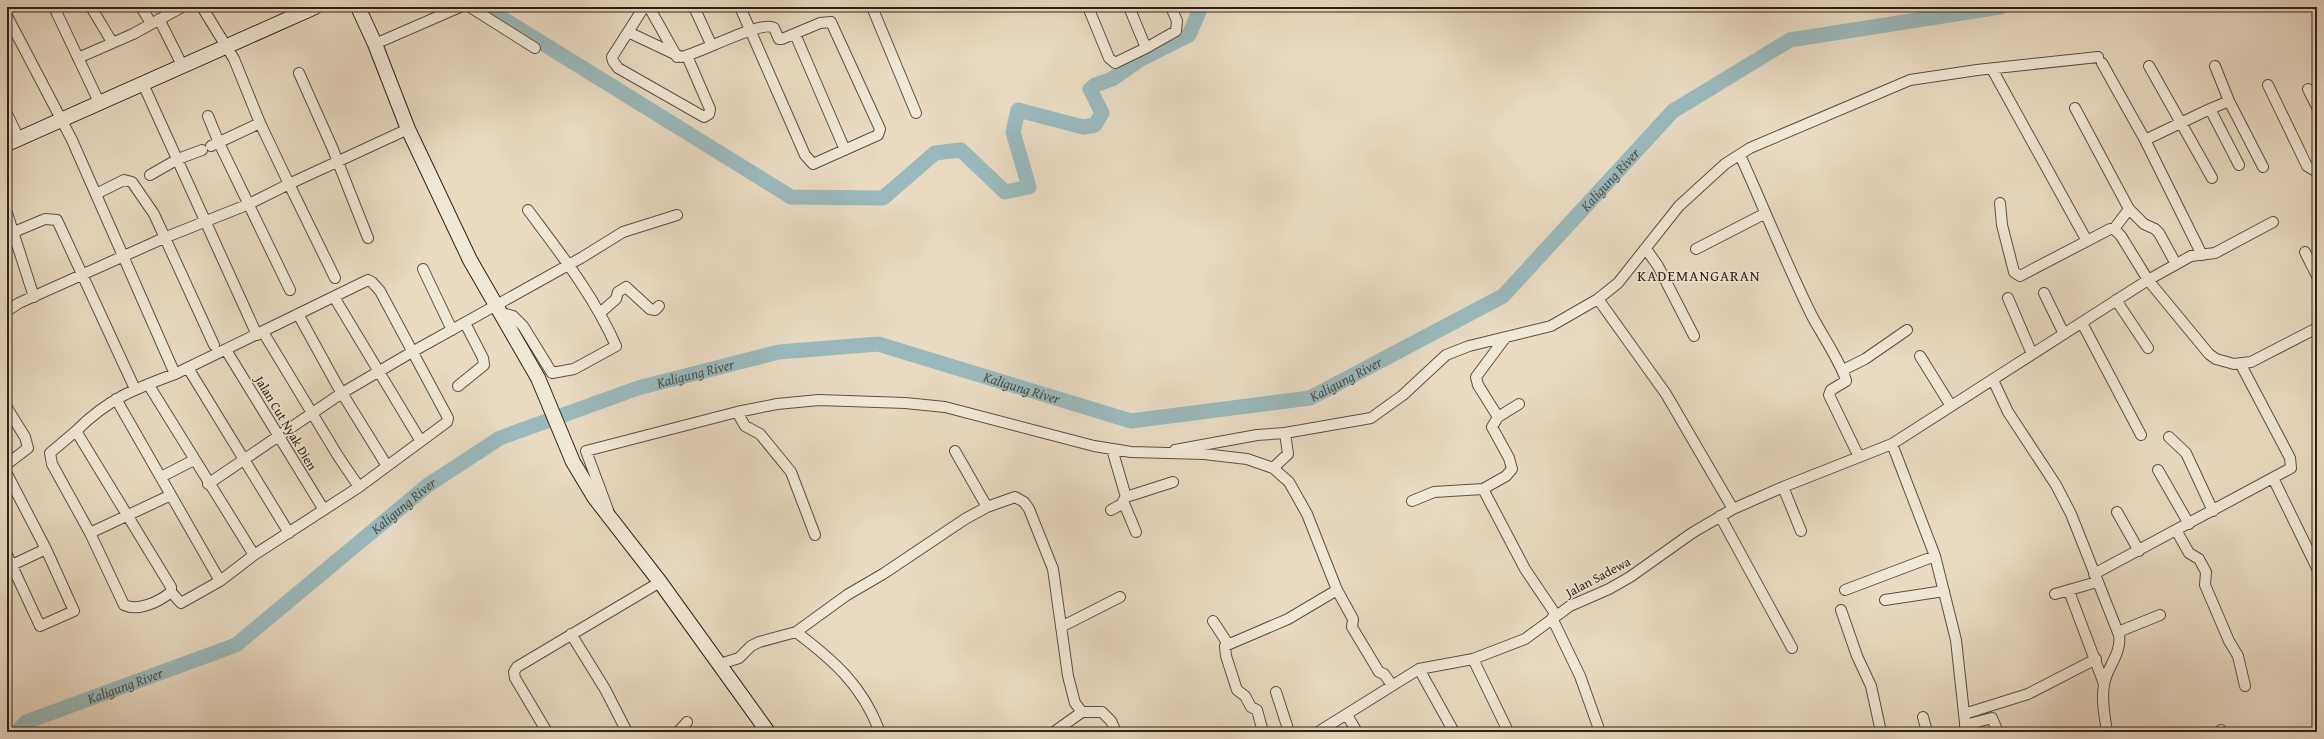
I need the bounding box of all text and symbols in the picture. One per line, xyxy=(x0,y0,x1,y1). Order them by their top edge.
water label: Kaligung River xyxy=(1575,143,1645,216)
district label: KADEMANGARAN xyxy=(1637,265,1761,286)
water label: Kaligung River xyxy=(1305,351,1386,407)
water label: Kaligung River xyxy=(654,354,737,393)
water label: Kaligung River xyxy=(980,366,1063,409)
street label: Jalan Cut Nyak Dien xyxy=(249,370,322,474)
water label: Kaligung River xyxy=(366,472,440,539)
street label: Jalan Sadewa xyxy=(1560,552,1635,603)
water label: Kaligung River xyxy=(84,662,166,709)

